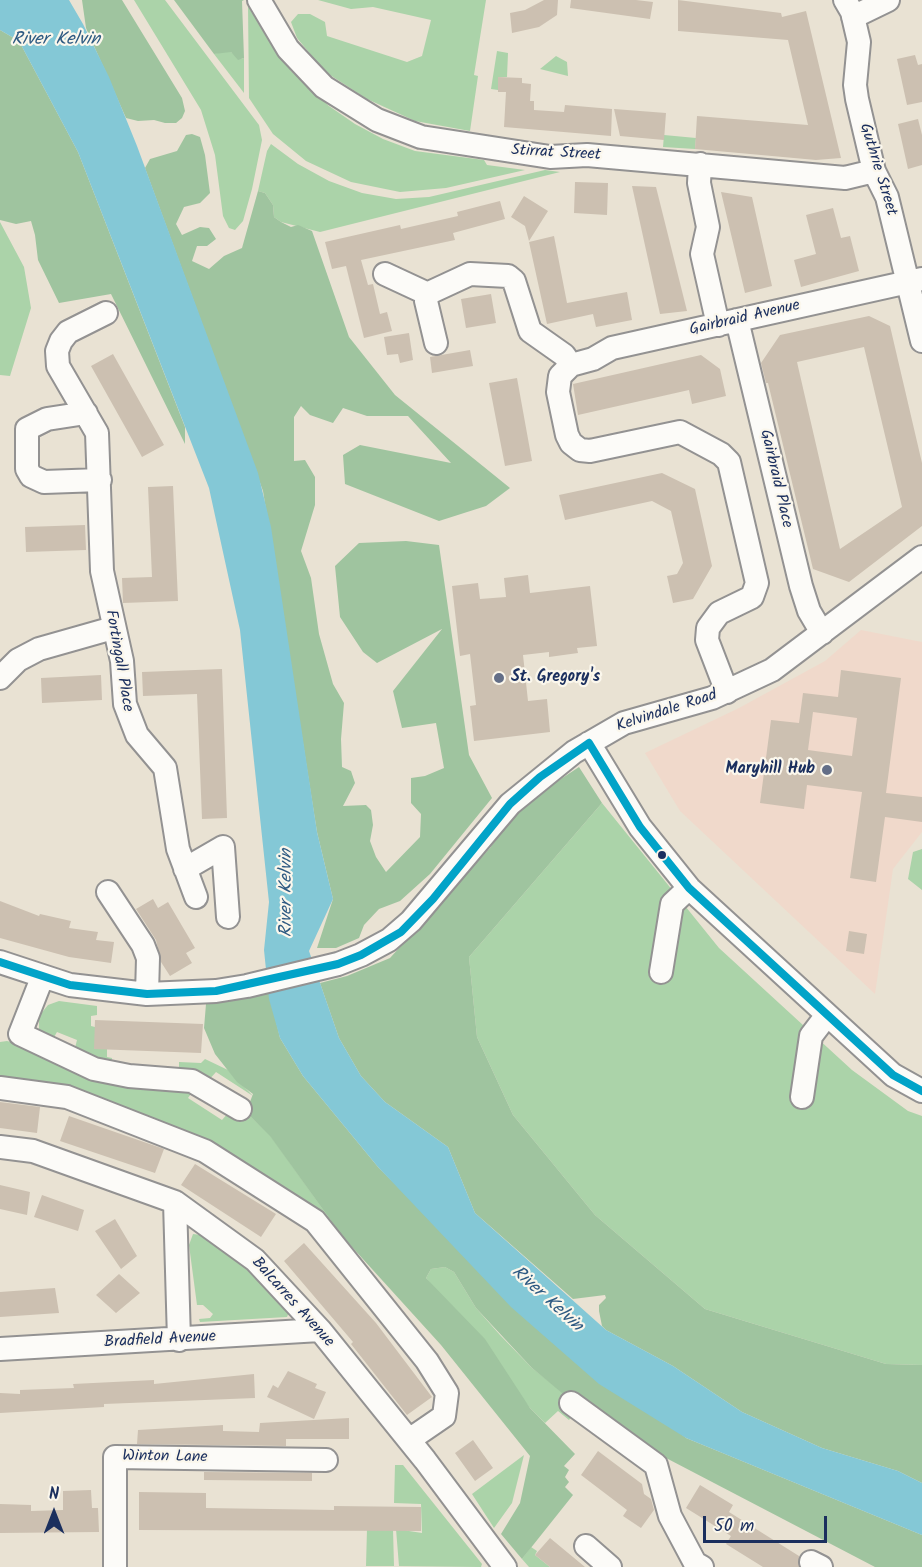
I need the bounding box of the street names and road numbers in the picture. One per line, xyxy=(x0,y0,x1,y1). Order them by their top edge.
street label: Guthrie Street xyxy=(854,122,900,218)
street label: Stirrat Street xyxy=(511,142,601,166)
street label: Gairbraid Avenue xyxy=(688,297,802,341)
street label: Gairbraid Place xyxy=(754,428,796,530)
street label: Fortingall Place xyxy=(100,609,136,713)
street label: Kelvindale Road xyxy=(614,687,720,737)
street label: Balcarres Avenue xyxy=(247,1254,337,1352)
street label: Bradfield Avenue xyxy=(104,1328,216,1354)
street label: Winton Lane xyxy=(122,1448,208,1468)

